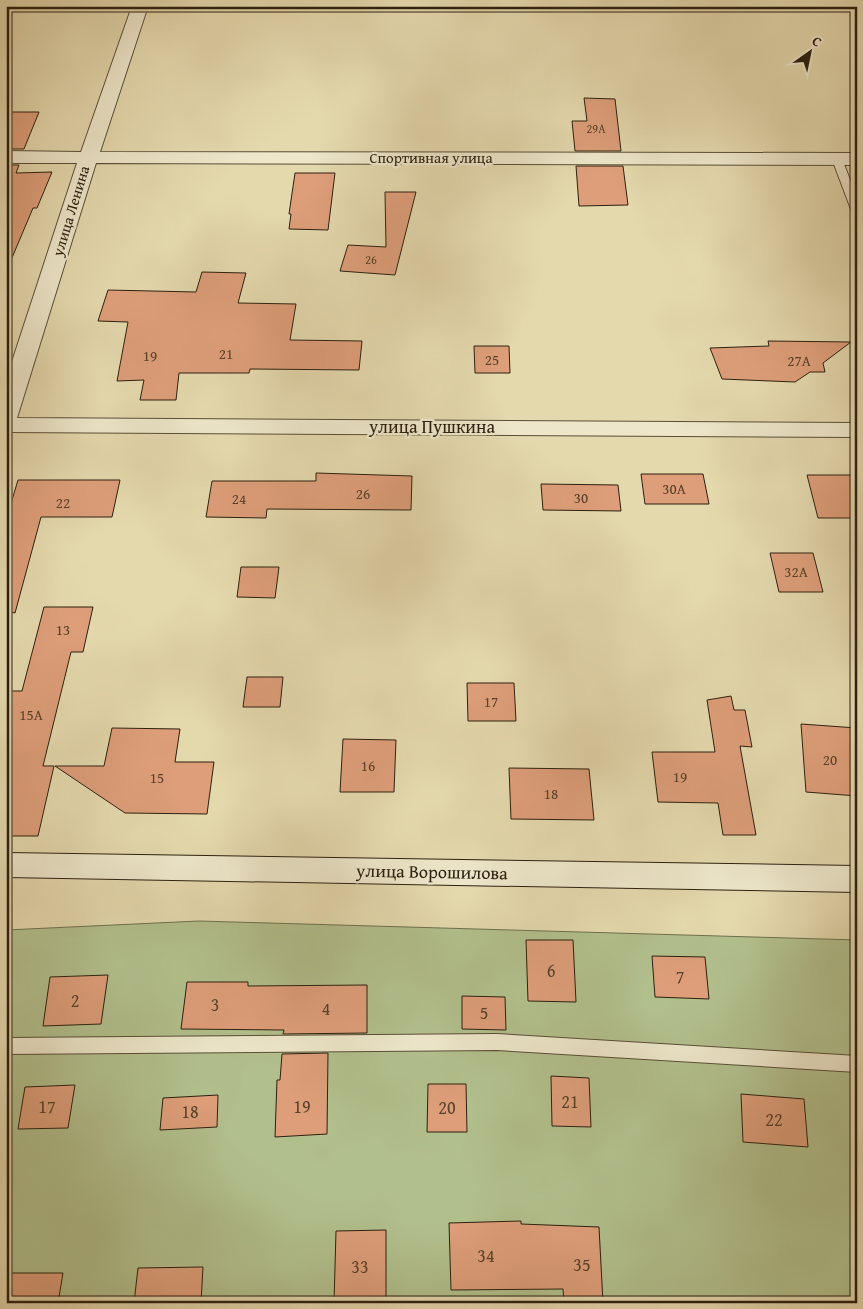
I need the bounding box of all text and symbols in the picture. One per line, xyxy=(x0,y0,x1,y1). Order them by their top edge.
north arrow xyxy=(786,28,836,78)
text: С xyxy=(808,31,826,52)
house number: 29А xyxy=(587,120,606,137)
street label: Спортивная улица xyxy=(369,147,493,168)
street label: улица Ленина xyxy=(46,162,95,260)
house number: 26 xyxy=(365,251,377,268)
house number: 21 xyxy=(219,343,233,364)
house number: 19 xyxy=(143,345,157,366)
house number: 25 xyxy=(485,349,499,370)
house number: 27А xyxy=(787,350,811,371)
street label: улица Пушкина xyxy=(368,413,495,440)
house number: 30А xyxy=(662,478,686,499)
house number: 26 xyxy=(356,483,370,504)
house number: 30 xyxy=(574,487,588,508)
house number: 24 xyxy=(232,488,246,509)
house number: 22 xyxy=(56,492,70,513)
house number: 32А xyxy=(784,561,808,582)
house number: 13 xyxy=(56,619,70,640)
house number: 17 xyxy=(484,691,498,712)
house number: 15А xyxy=(19,704,43,725)
house number: 20 xyxy=(823,749,837,770)
house number: 16 xyxy=(361,755,375,776)
house number: 19 xyxy=(673,766,687,787)
house number: 15 xyxy=(150,767,164,788)
house number: 18 xyxy=(544,783,558,804)
street label: улица Ворошилова xyxy=(355,857,508,886)
house number: 6 xyxy=(547,957,555,984)
house number: 7 xyxy=(676,963,684,990)
house number: 2 xyxy=(71,987,79,1014)
house number: 3 xyxy=(211,991,219,1018)
house number: 4 xyxy=(322,995,330,1022)
house number: 5 xyxy=(480,999,488,1026)
house number: 21 xyxy=(561,1088,579,1115)
house number: 17 xyxy=(38,1093,56,1120)
house number: 19 xyxy=(293,1093,311,1120)
house number: 20 xyxy=(438,1094,456,1121)
house number: 18 xyxy=(181,1098,199,1125)
house number: 22 xyxy=(765,1106,783,1133)
house number: 34 xyxy=(477,1242,495,1269)
house number: 35 xyxy=(573,1251,591,1278)
house number: 33 xyxy=(351,1253,369,1280)

